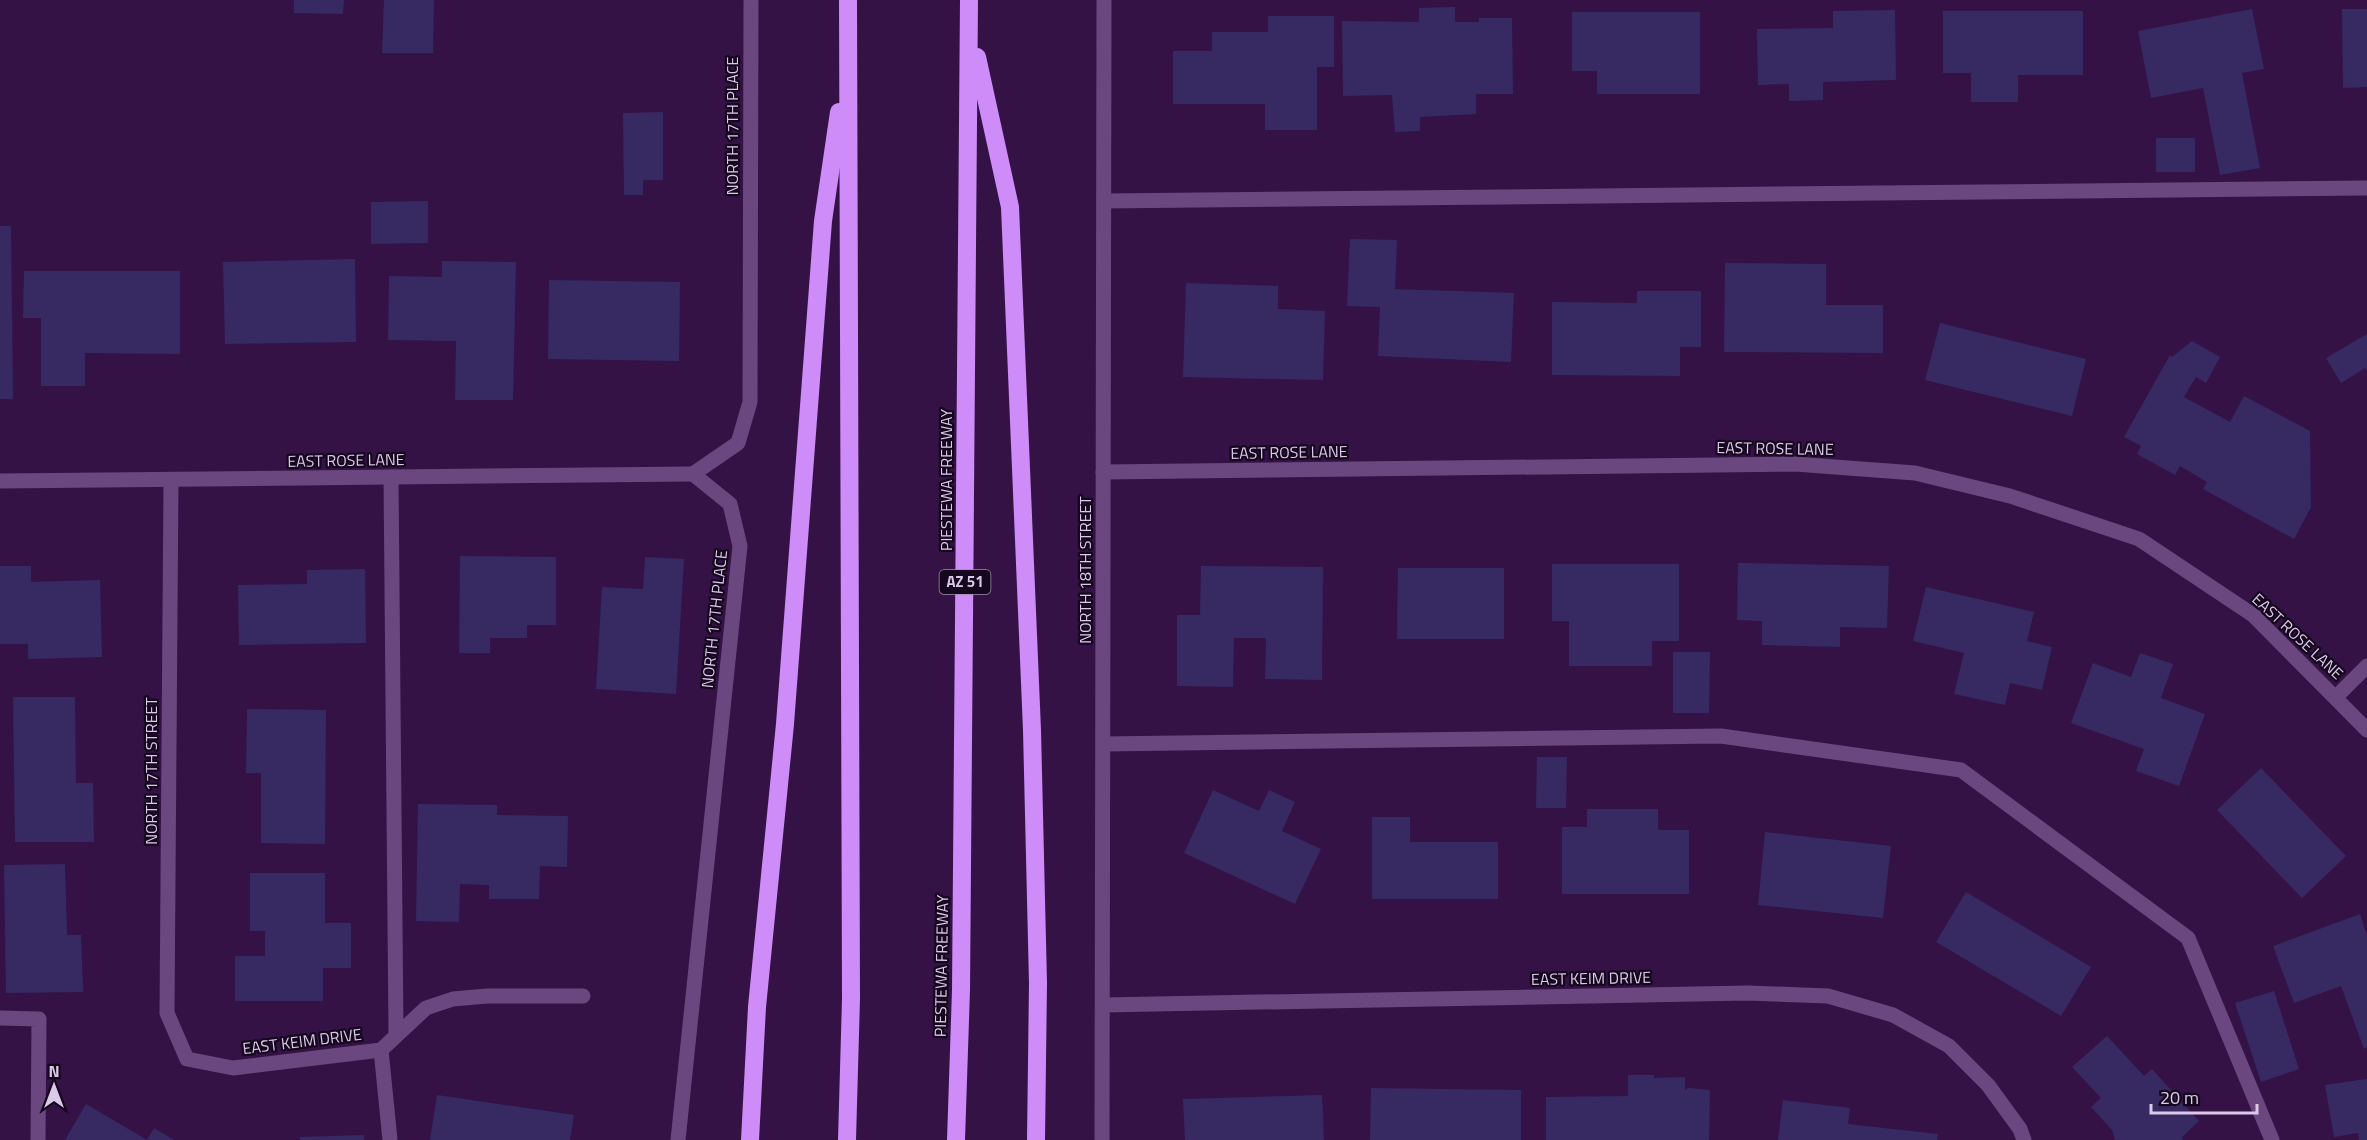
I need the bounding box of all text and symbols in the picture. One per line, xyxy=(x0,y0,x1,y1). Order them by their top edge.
street label: NORTH 17TH PLACE xyxy=(720,57,744,195)
street label: PIESTEWA FREEWAY xyxy=(934,409,958,551)
street label: EAST ROSE LANE xyxy=(1716,435,1834,461)
street label: EAST ROSE LANE xyxy=(1230,439,1348,465)
street label: EAST ROSE LANE xyxy=(287,447,405,473)
street label: NORTH 18TH STREET xyxy=(1073,496,1097,644)
street label: NORTH 17TH PLACE xyxy=(695,549,733,689)
road number: AZ 51 xyxy=(940,570,990,594)
street label: EAST ROSE LANE xyxy=(2247,587,2349,685)
street label: NORTH 17TH STREET xyxy=(139,697,163,845)
street label: PIESTEWA FREEWAY xyxy=(928,894,954,1037)
street label: EAST KEIM DRIVE xyxy=(1531,965,1651,991)
street label: EAST KEIM DRIVE xyxy=(241,1022,363,1060)
north arrow xyxy=(24,1056,84,1116)
text: N xyxy=(48,1059,60,1083)
scale bar xyxy=(2151,1077,2258,1115)
text: 20 m xyxy=(2160,1084,2199,1111)

